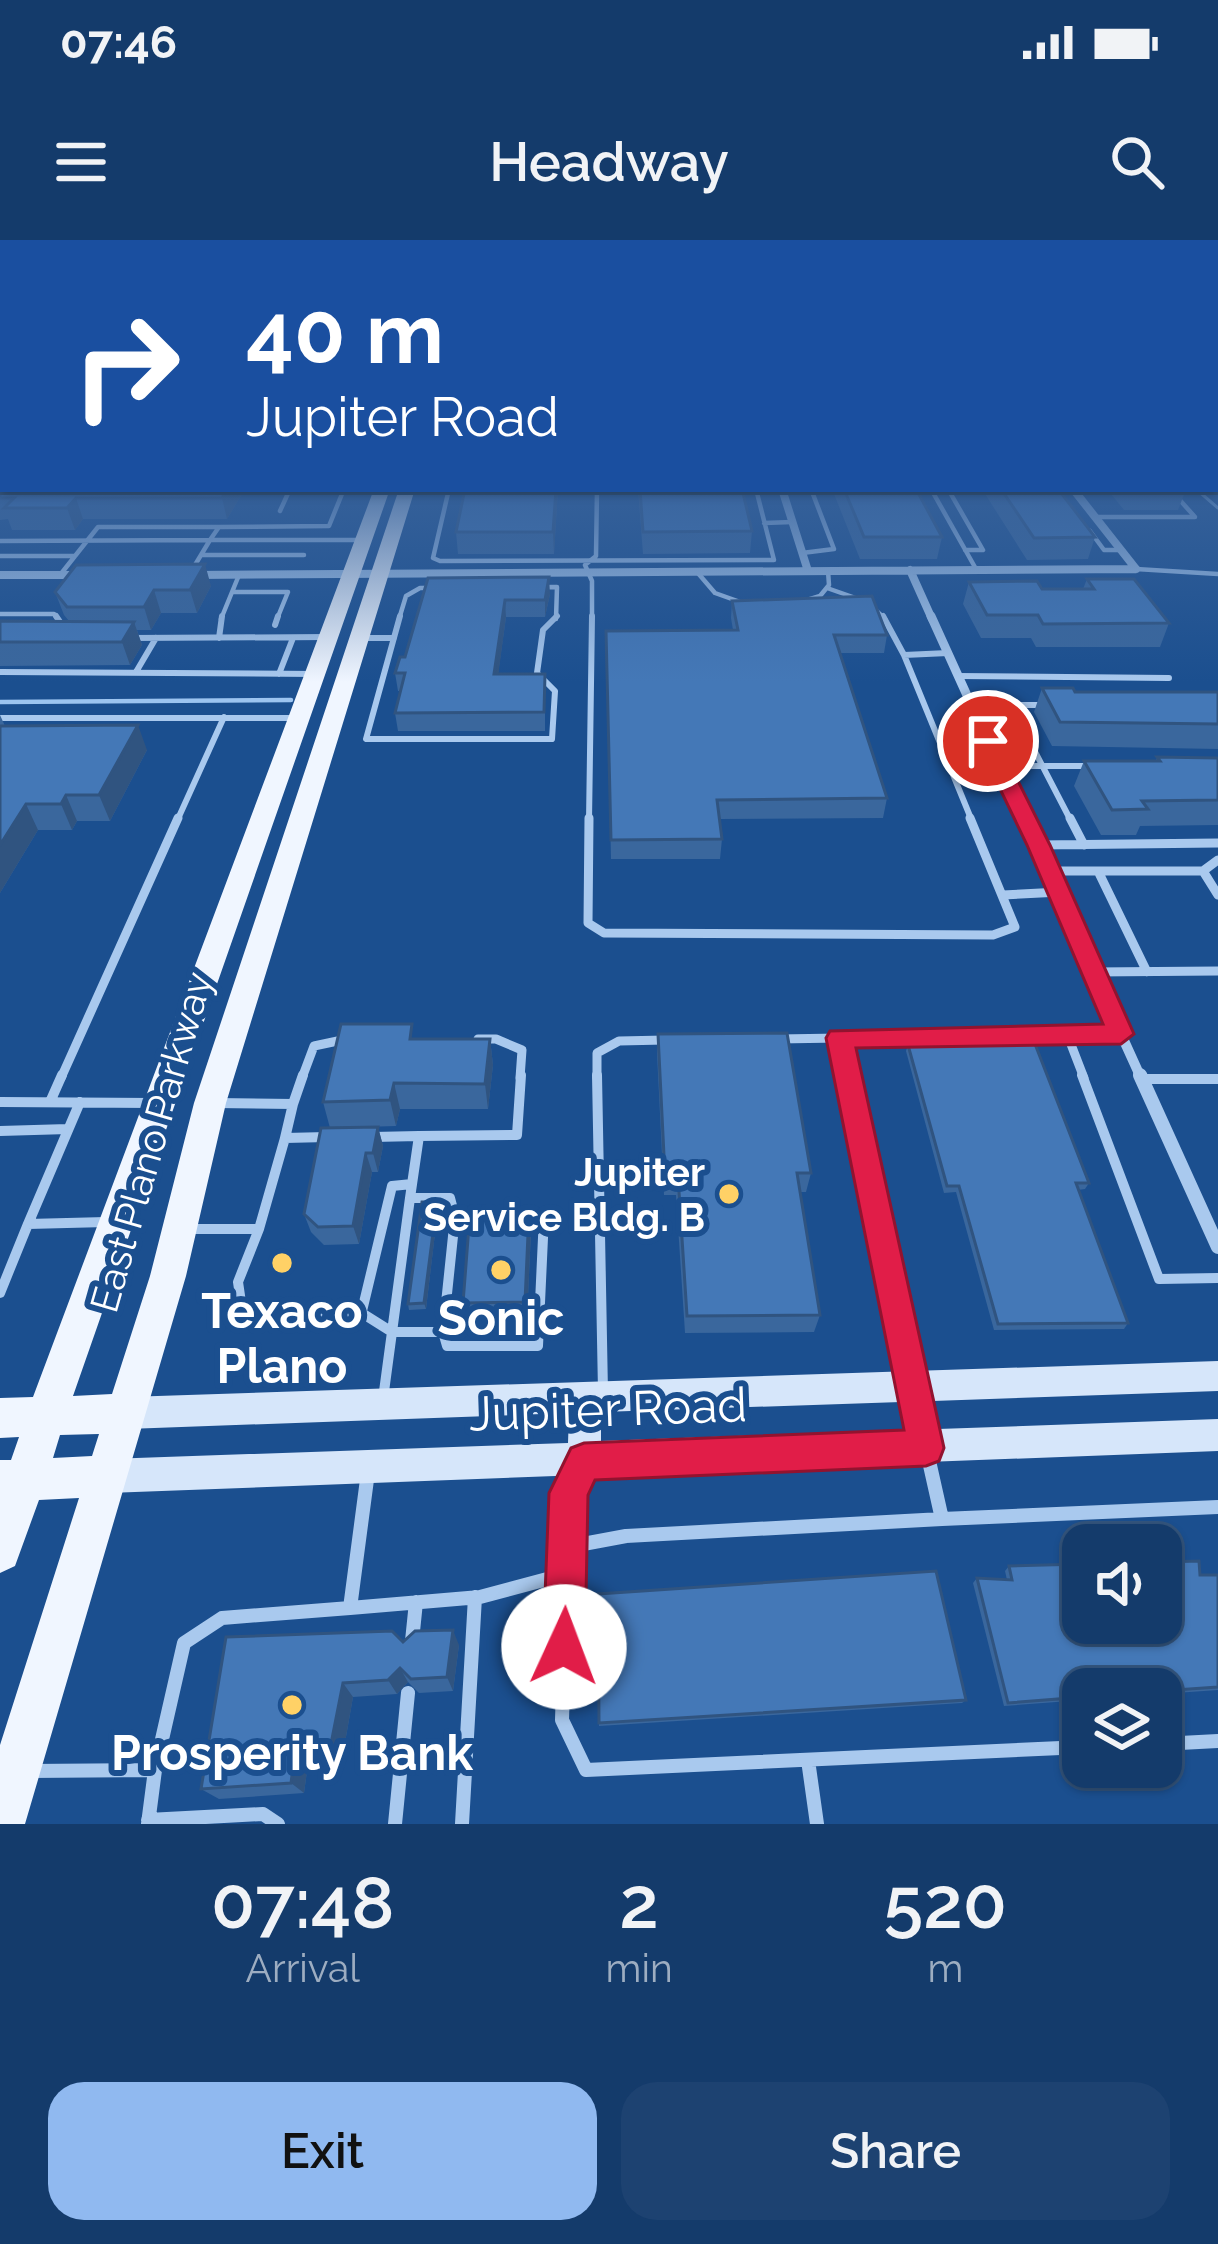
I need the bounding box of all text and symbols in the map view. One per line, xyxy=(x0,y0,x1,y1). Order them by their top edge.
text: 07:46 xyxy=(60,16,177,69)
icon: menu xyxy=(48,129,114,195)
icon: search xyxy=(1104,129,1170,195)
text: Headway xyxy=(489,130,729,194)
text: 40 m xyxy=(246,284,444,383)
icon: right xyxy=(48,288,204,444)
text: Jupiter Road xyxy=(246,385,559,449)
pin xyxy=(937,690,1039,792)
icon: arrive xyxy=(955,708,1021,774)
street label: East Plano Parkway xyxy=(80,967,222,1317)
place label: Jupiter Service Bldg. B xyxy=(423,1149,705,1240)
marker: Jupiter Service Bldg. B xyxy=(716,1181,742,1207)
marker: Texaco Plano xyxy=(269,1250,295,1276)
marker: Sonic xyxy=(488,1257,514,1283)
place label: Texaco Plano xyxy=(201,1283,363,1394)
place label: Sonic xyxy=(438,1290,564,1346)
street label: Jupiter Road xyxy=(468,1376,748,1442)
map controls xyxy=(1062,1524,1182,1788)
button: sound xyxy=(1062,1524,1182,1644)
position arrow xyxy=(501,1584,627,1710)
button: layers xyxy=(1062,1668,1182,1788)
marker: Prosperity Bank xyxy=(279,1692,305,1718)
place label: Prosperity Bank xyxy=(111,1725,473,1781)
text: 07:48 xyxy=(211,1860,395,1945)
text: 2 xyxy=(619,1860,659,1945)
text: 520 xyxy=(884,1860,1007,1945)
text: Arrival xyxy=(246,1945,360,1991)
text: min xyxy=(606,1945,673,1991)
text: m xyxy=(927,1945,963,1991)
button: Exit xyxy=(48,2082,597,2220)
button: Share xyxy=(621,2082,1170,2220)

